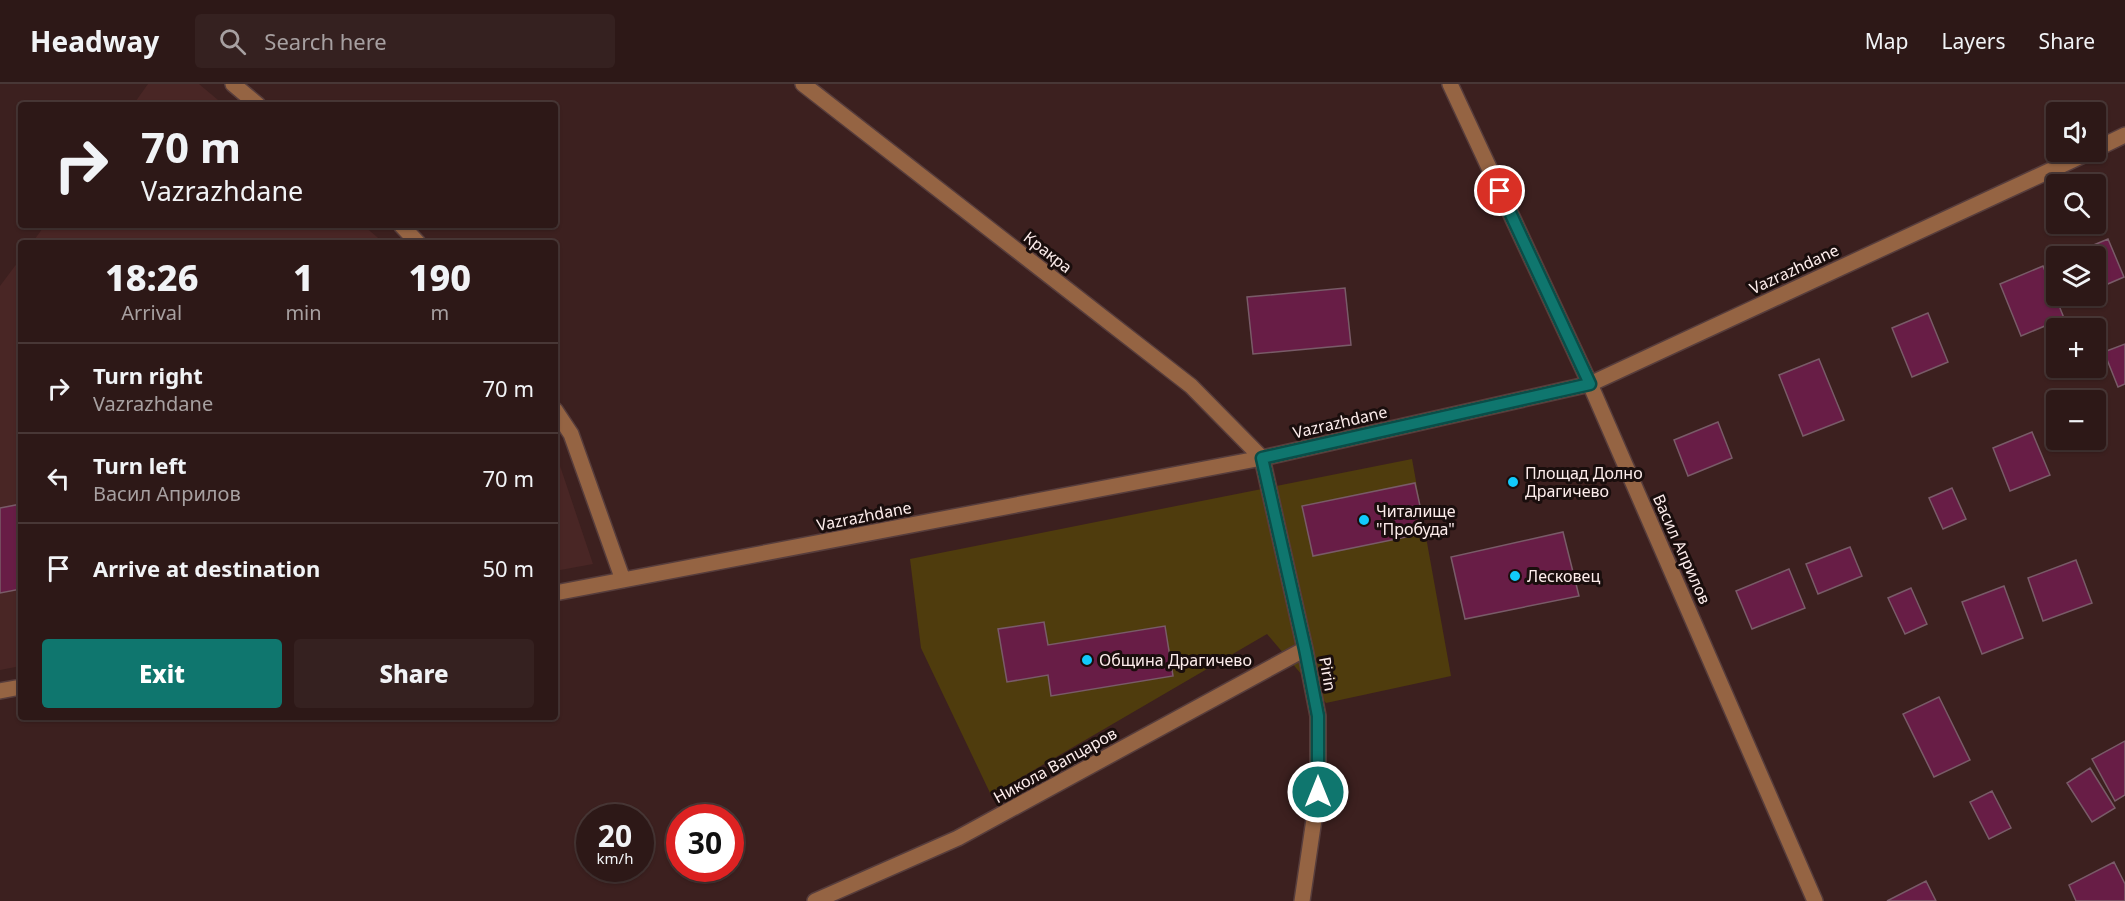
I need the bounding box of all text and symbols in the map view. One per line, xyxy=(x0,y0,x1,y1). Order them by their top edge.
search box xyxy=(195,14,615,68)
text: Headway xyxy=(30,22,159,60)
icon: search xyxy=(216,25,249,58)
text: Search here xyxy=(264,26,387,56)
text: Map xyxy=(1865,27,1909,55)
text: Layers xyxy=(1942,27,2006,55)
text: Share xyxy=(2039,27,2095,55)
map controls xyxy=(2046,102,2106,450)
button: sound xyxy=(2046,102,2106,162)
text: 70 m xyxy=(141,118,241,175)
icon: right xyxy=(42,126,120,204)
pin xyxy=(1474,165,1525,216)
text: Vazrazhdane xyxy=(141,172,303,209)
icon: arrive xyxy=(1483,174,1516,207)
button: search xyxy=(2046,174,2106,234)
street label: Кракра xyxy=(1019,226,1077,278)
street label: Vazrazhdane xyxy=(1746,239,1842,299)
button: layers xyxy=(2046,246,2106,306)
text: 18:26 xyxy=(105,253,198,302)
text: 1 xyxy=(293,253,314,302)
text: 190 xyxy=(409,253,471,302)
text: Arrival xyxy=(121,299,182,326)
text: min xyxy=(285,299,322,326)
text: m xyxy=(430,299,449,326)
button: + xyxy=(2046,318,2106,378)
text: Turn right xyxy=(93,360,203,390)
icon: right xyxy=(42,372,75,405)
text: 70 m xyxy=(483,373,534,403)
text: Vazrazhdane xyxy=(93,390,213,417)
button: − xyxy=(2046,390,2106,450)
street label: Vazrazhdane xyxy=(1291,400,1389,444)
text: Turn left xyxy=(93,450,187,480)
icon: left xyxy=(42,462,75,495)
place label: Площад Долно Драгичево xyxy=(1525,462,1643,502)
text: 70 m xyxy=(483,463,534,493)
marker: Площад Долно Драгичево xyxy=(1506,475,1520,489)
text: Васил Априлов xyxy=(93,480,241,507)
street label: Васил Априлов xyxy=(1648,491,1716,607)
street label: Vazrazhdane xyxy=(815,496,913,536)
place label: Читалище "Пробуда" xyxy=(1376,500,1456,540)
marker: Читалище "Пробуда" xyxy=(1357,513,1371,527)
icon: arrive xyxy=(42,552,75,585)
text: Arrive at destination xyxy=(93,553,320,583)
text: 50 m xyxy=(483,553,534,583)
place label: Лесковец xyxy=(1527,565,1600,587)
marker: Лесковец xyxy=(1508,569,1522,583)
button: Exit xyxy=(42,639,282,708)
button: Share xyxy=(294,639,534,708)
place label: Община Драгичево xyxy=(1099,649,1252,671)
marker: Община Драгичево xyxy=(1080,653,1094,667)
street label: Pirin xyxy=(1314,655,1342,693)
street label: Никола Вапцаров xyxy=(989,722,1121,808)
position arrow xyxy=(1286,760,1350,824)
speed limit sign: 30 xyxy=(666,804,744,882)
text: 20 xyxy=(598,815,632,856)
text: km/h xyxy=(597,848,633,868)

